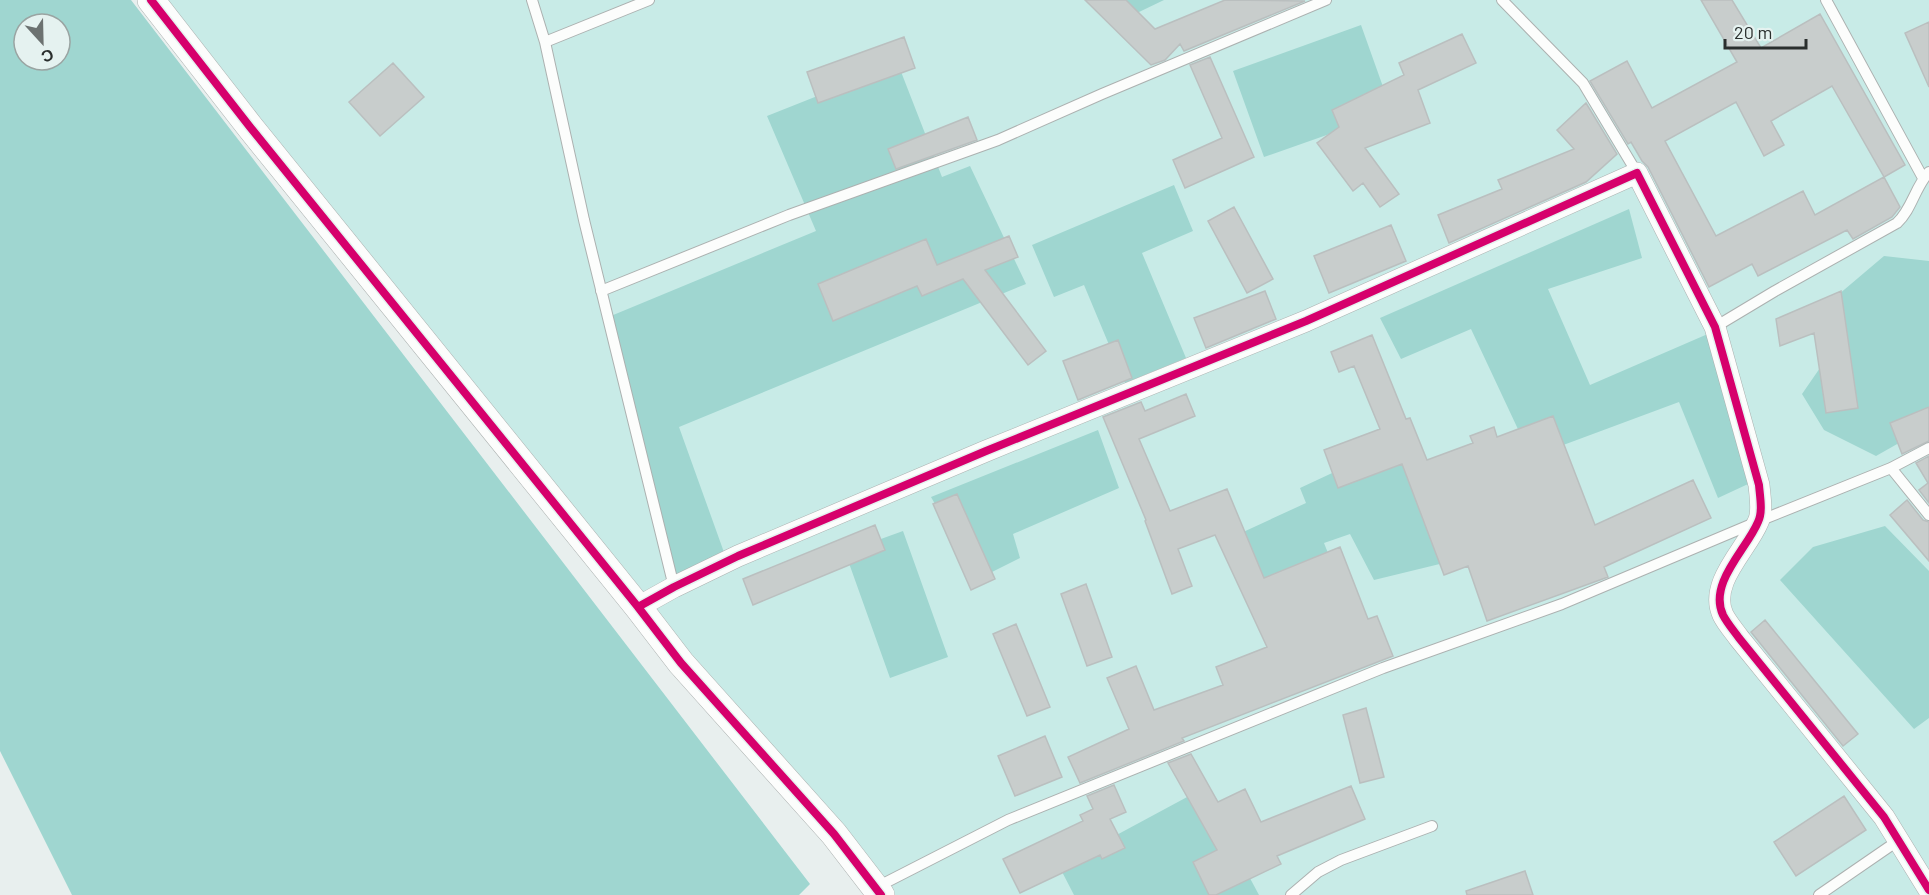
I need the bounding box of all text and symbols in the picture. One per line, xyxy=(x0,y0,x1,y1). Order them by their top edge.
north arrow xyxy=(12,12,72,72)
scale bar xyxy=(1725,12,1806,50)
text: 20 m xyxy=(1734,21,1772,43)
text: С xyxy=(38,45,57,68)

